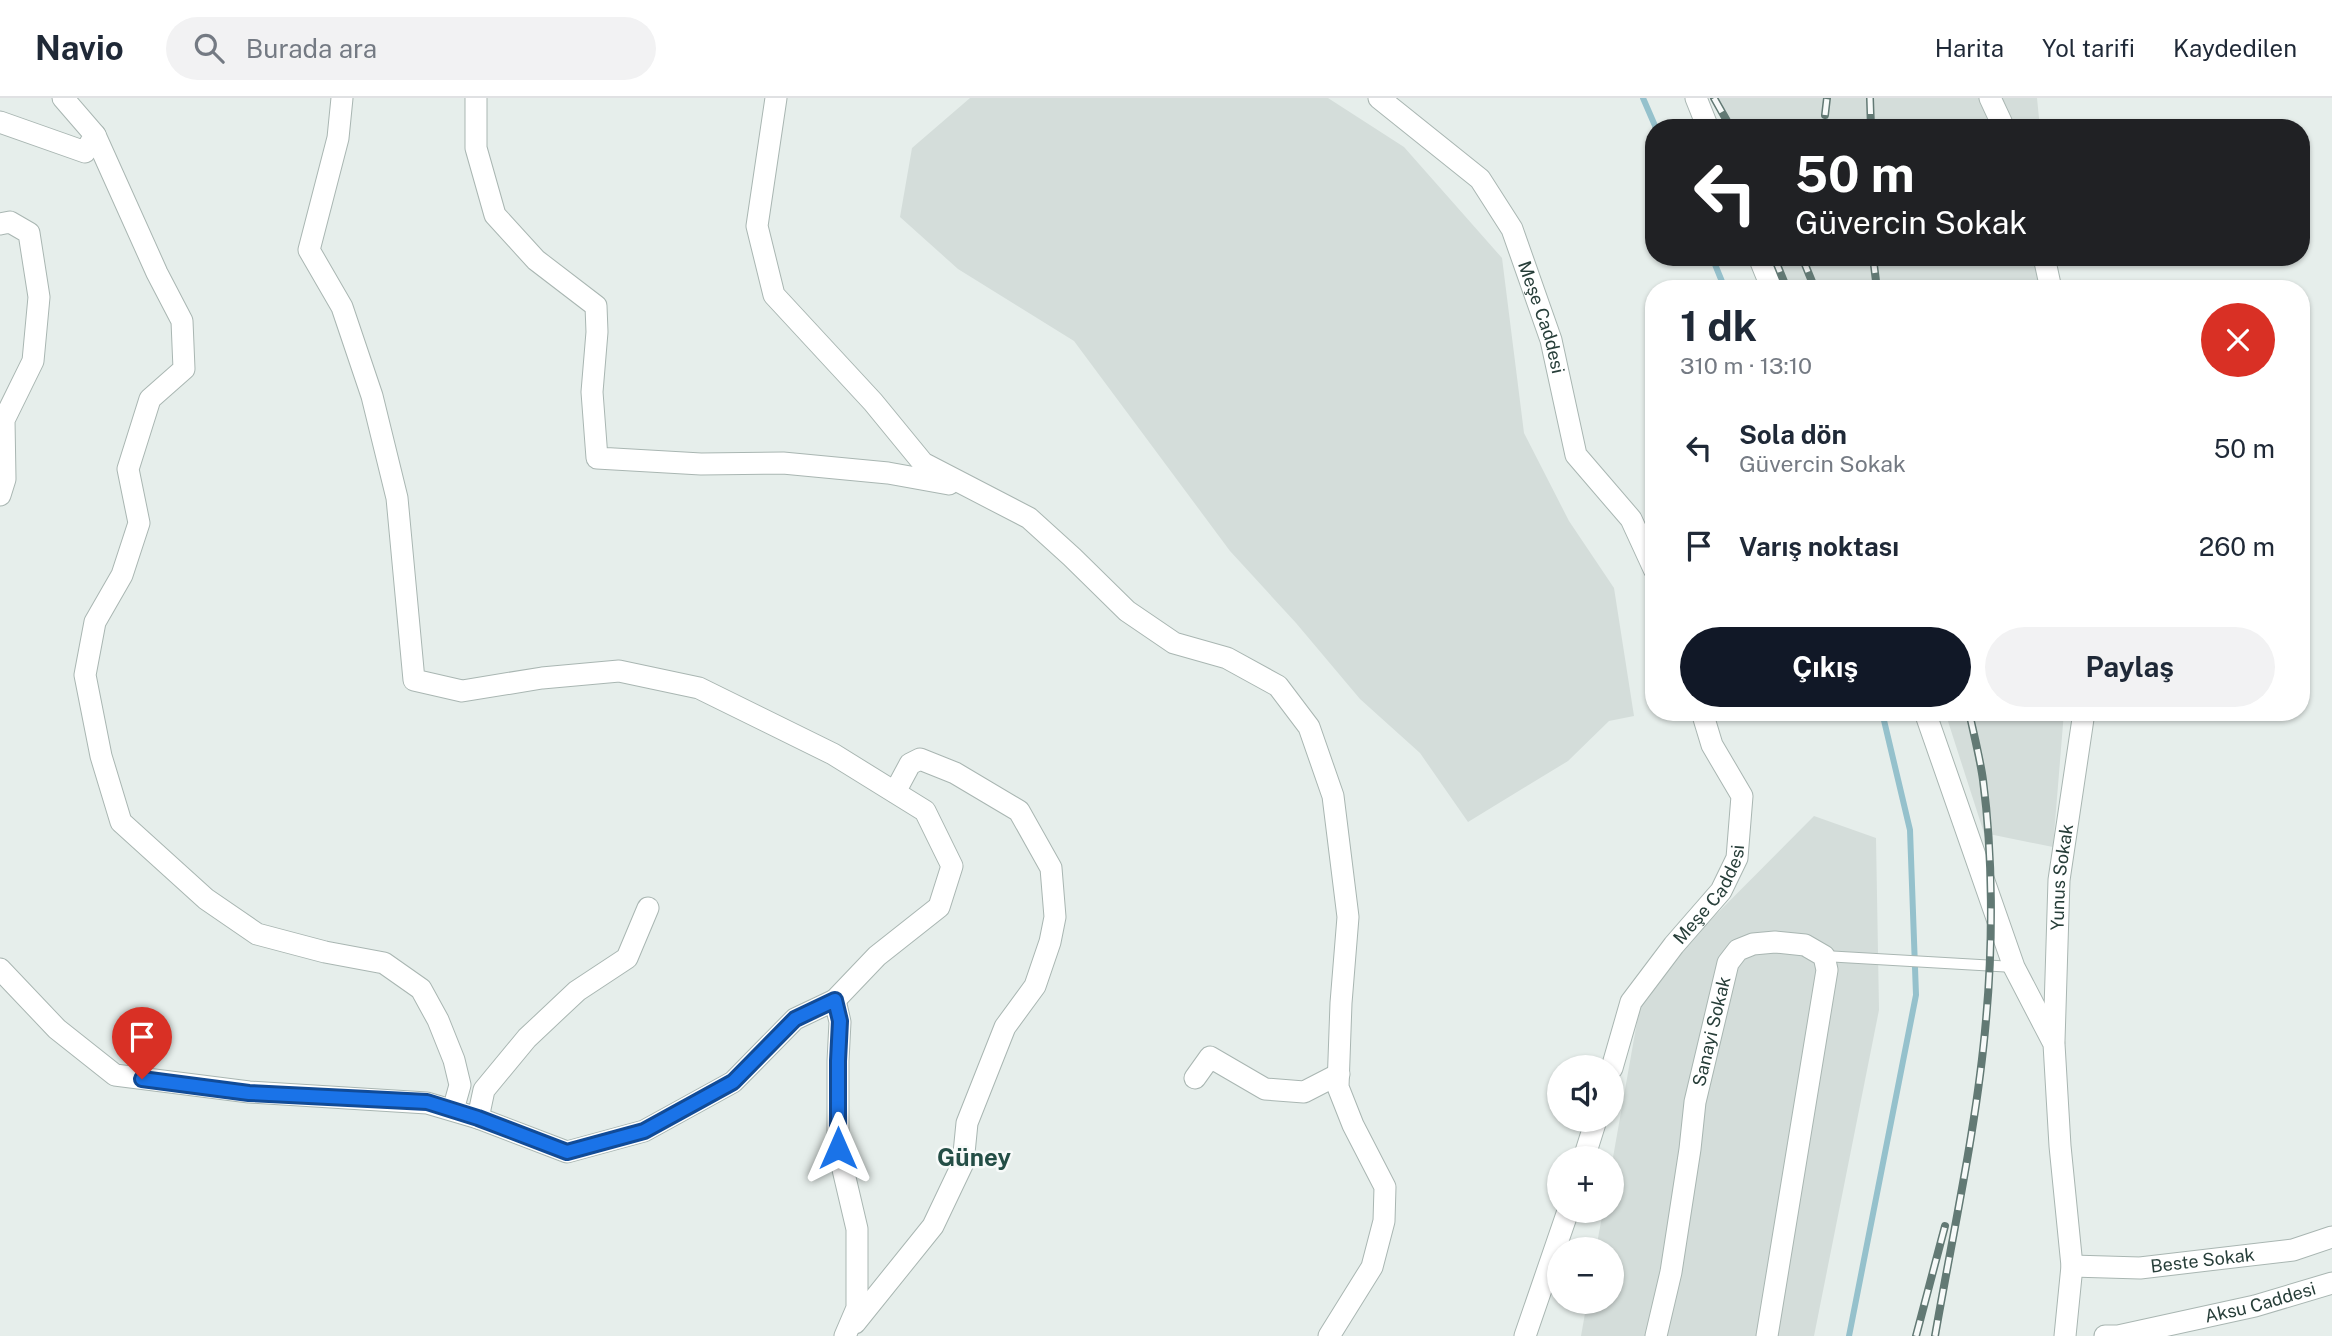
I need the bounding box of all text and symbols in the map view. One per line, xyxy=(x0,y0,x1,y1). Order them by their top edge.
search box xyxy=(166,17,656,80)
text: Navio xyxy=(35,29,124,67)
icon: search xyxy=(190,29,228,67)
text: Burada ara xyxy=(246,33,377,64)
text: Harita xyxy=(1935,34,2004,62)
text: Yol tarifi xyxy=(2042,34,2135,62)
text: Kaydedilen xyxy=(2173,34,2297,62)
text: 50 m xyxy=(1795,145,1915,203)
icon: left xyxy=(1680,147,1771,238)
text: Güvercin Sokak xyxy=(1795,204,2027,241)
street label: Meşe Caddesi xyxy=(1514,258,1569,375)
text: 1 dk xyxy=(1680,301,1757,350)
button: close xyxy=(2201,303,2275,377)
text: 310 m · 13:10 xyxy=(1680,352,1812,379)
text: Sola dön xyxy=(1739,419,1847,450)
icon: left xyxy=(1680,429,1718,467)
text: 50 m xyxy=(2214,433,2275,464)
text: Güvercin Sokak xyxy=(1739,450,1906,477)
icon: arrive xyxy=(1680,527,1718,565)
text: Varış noktası xyxy=(1739,531,1899,562)
text: 260 m xyxy=(2199,531,2275,562)
button: Çıkış xyxy=(1680,627,1971,707)
button: Paylaş xyxy=(1985,627,2275,707)
street label: Yunus Sokak xyxy=(2046,823,2077,931)
street label: Meşe Caddesi xyxy=(1669,844,1748,948)
street label: Sanayi Sokak xyxy=(1688,974,1734,1088)
pin xyxy=(112,1007,172,1079)
icon: arrive xyxy=(123,1018,161,1056)
map controls xyxy=(1547,1055,1624,1314)
button: sound xyxy=(1547,1055,1624,1132)
position arrow xyxy=(801,1111,875,1185)
district label: Güney xyxy=(937,1143,1011,1171)
button: + xyxy=(1547,1146,1624,1223)
button: − xyxy=(1547,1237,1624,1314)
street label: Beste Sokak xyxy=(2149,1244,2256,1277)
street label: Aksu Caddesi xyxy=(2203,1278,2318,1327)

